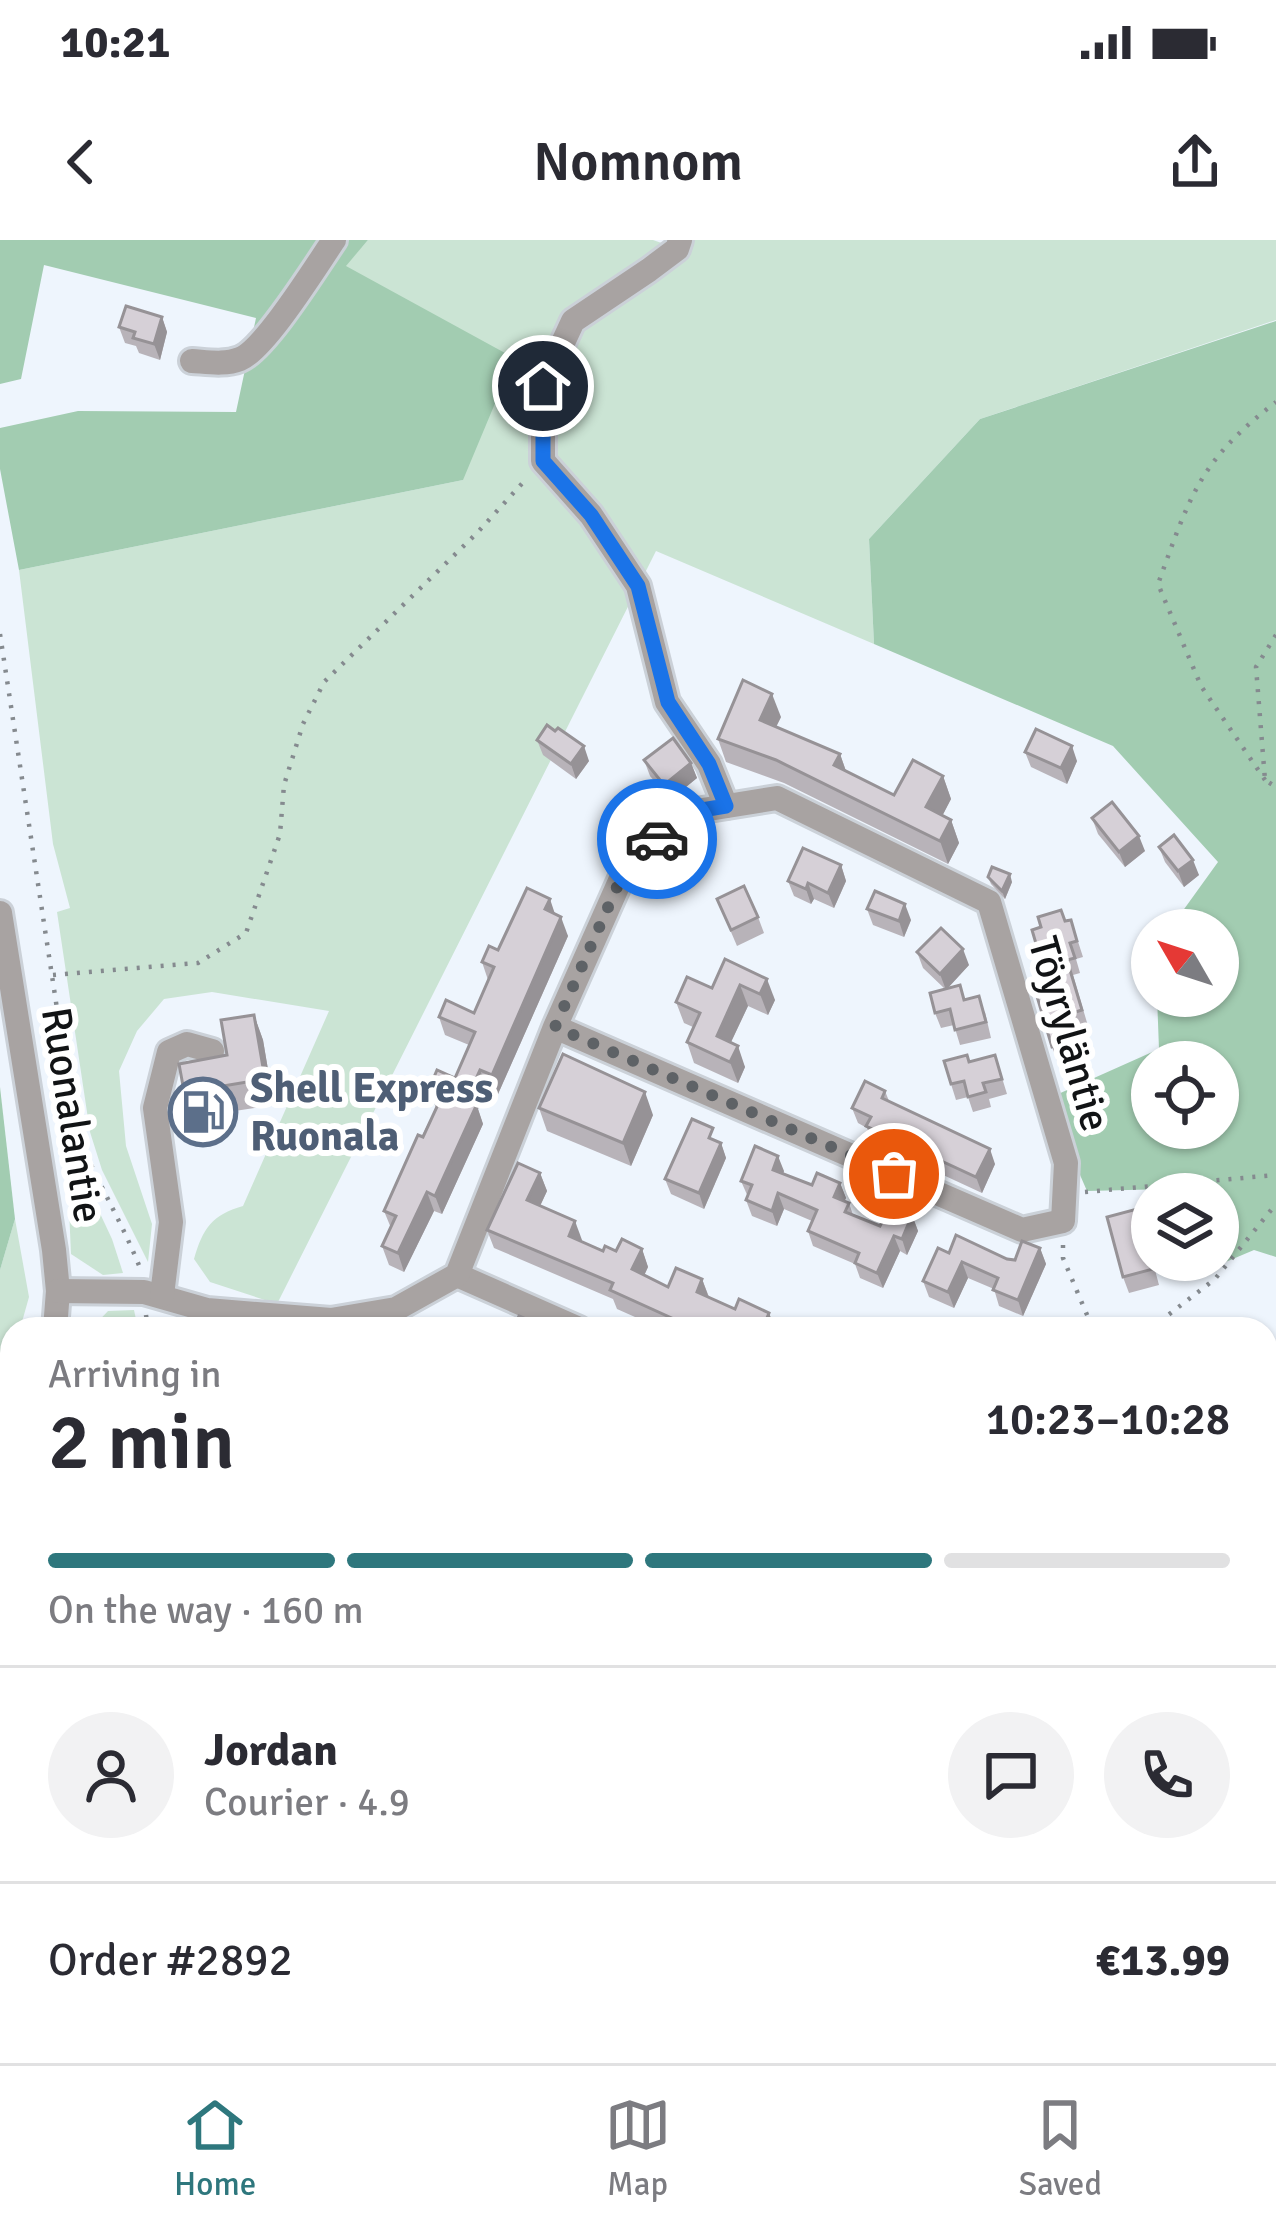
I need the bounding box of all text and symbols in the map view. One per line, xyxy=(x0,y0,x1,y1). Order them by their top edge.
text: 10:21 xyxy=(60,15,170,70)
icon: back xyxy=(48,129,114,195)
text: Nomnom xyxy=(533,129,743,196)
icon: share xyxy=(1162,129,1228,195)
pin xyxy=(492,335,594,437)
icon: home xyxy=(510,353,576,419)
courier xyxy=(597,779,717,899)
icon: car xyxy=(624,806,690,872)
north arrow xyxy=(1131,909,1239,1017)
map controls xyxy=(1131,909,1239,1281)
street label: Töyryläntie xyxy=(1017,931,1121,1137)
street label: Ruonalantie xyxy=(30,1004,114,1226)
button: locate xyxy=(1131,1041,1239,1149)
place label: Shell Express Ruonala xyxy=(250,1063,493,1162)
fuel station icon: Shell Express Ruonala xyxy=(168,1077,238,1147)
pin xyxy=(843,1123,945,1225)
icon: bag xyxy=(861,1141,927,1207)
button: layers xyxy=(1131,1173,1239,1281)
text: Arriving in xyxy=(48,1350,222,1398)
text: 10:23–10:28 xyxy=(986,1392,1230,1447)
text: 2 min xyxy=(48,1395,235,1491)
text: On the way · 160 m xyxy=(48,1586,364,1634)
button: person xyxy=(48,1712,174,1838)
button: chat xyxy=(948,1712,1074,1838)
button: phone xyxy=(1104,1712,1230,1838)
text: Jordan xyxy=(204,1723,338,1778)
text: Courier · 4.9 xyxy=(204,1778,410,1826)
text: Order #2892 xyxy=(48,1933,293,1988)
text: €13.99 xyxy=(1096,1933,1230,1988)
tab: Home xyxy=(174,2092,256,2205)
tab: Map xyxy=(605,2092,671,2205)
tab: Saved xyxy=(1019,2092,1102,2205)

